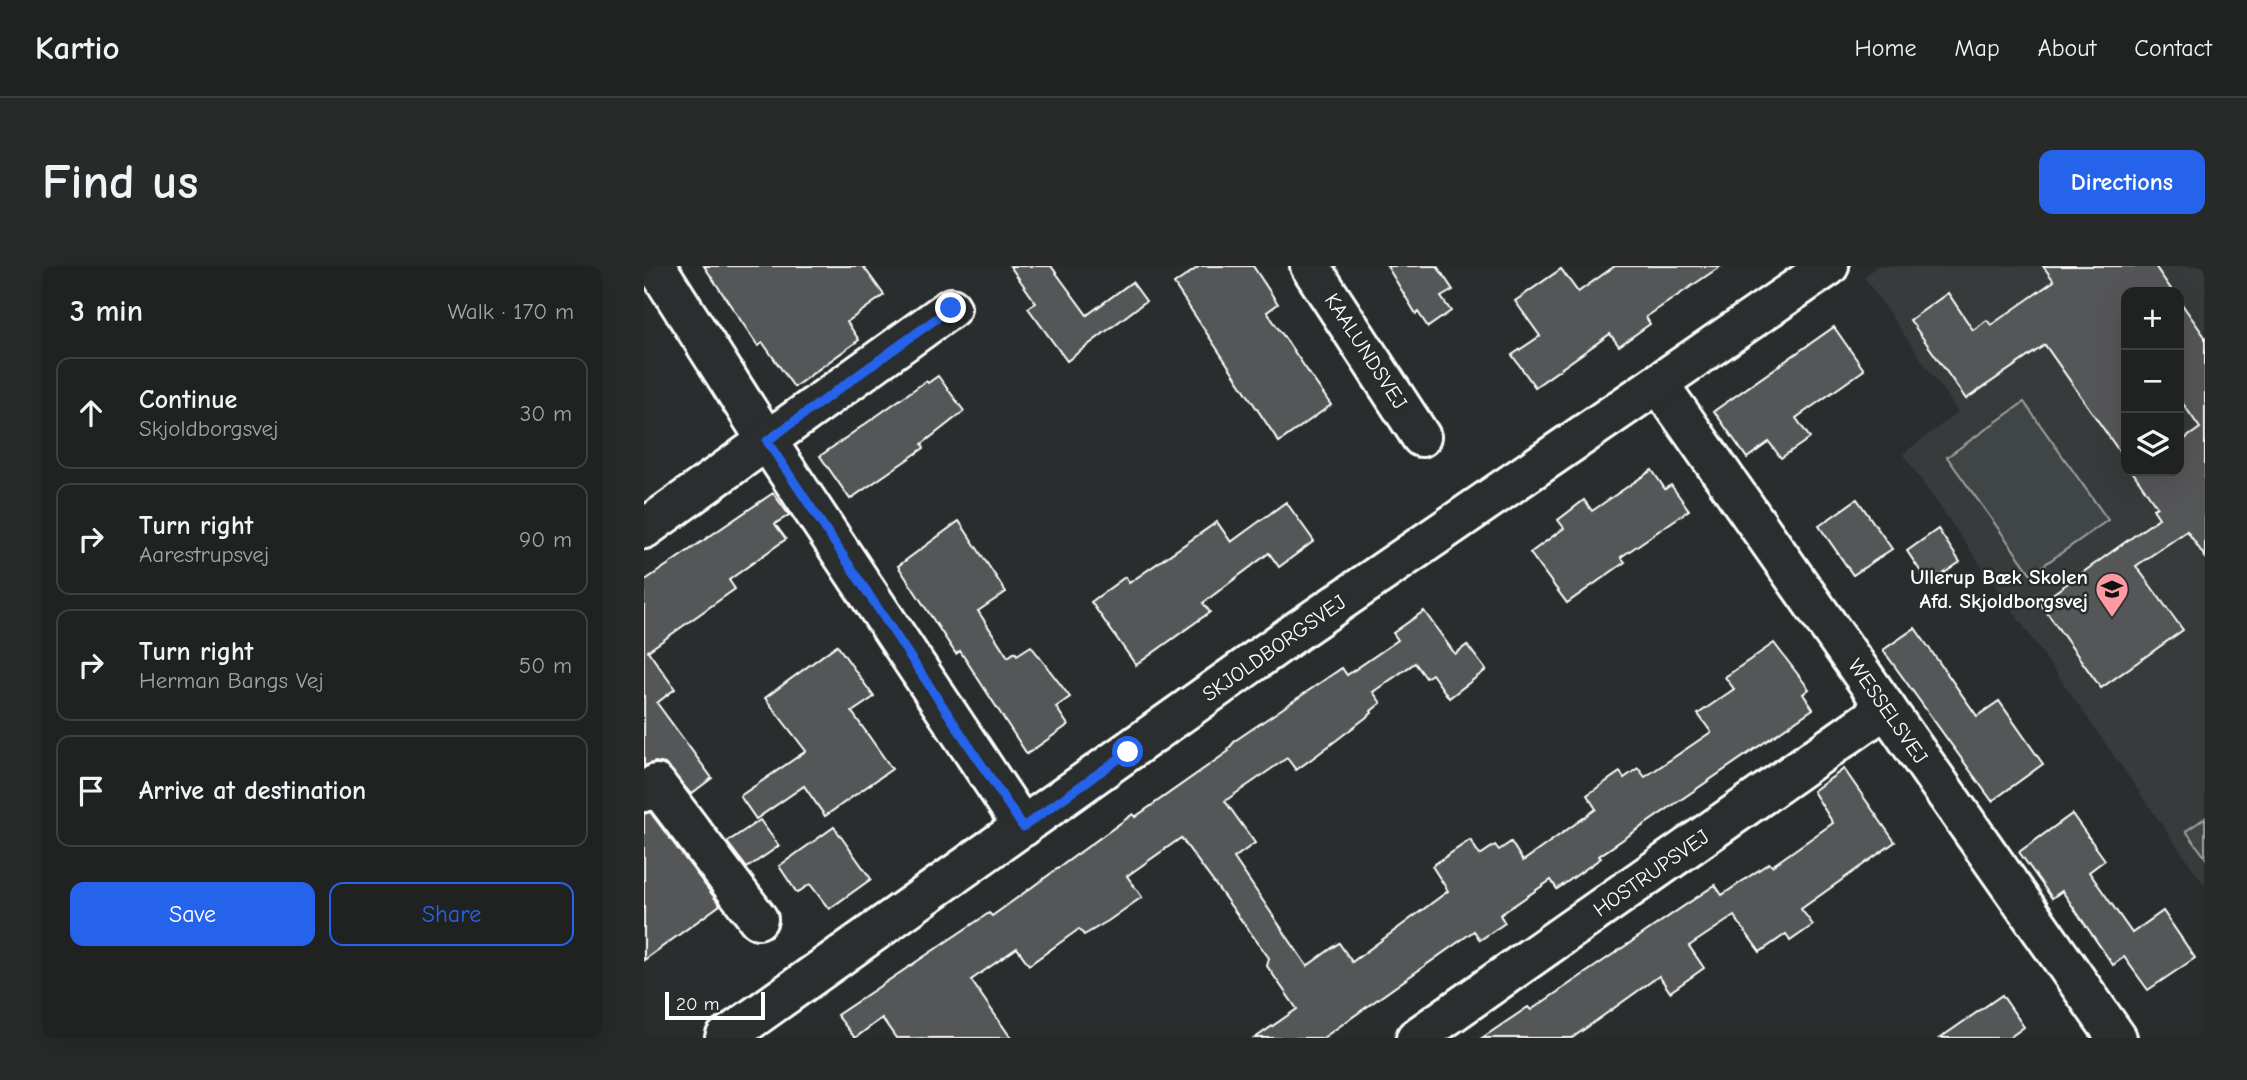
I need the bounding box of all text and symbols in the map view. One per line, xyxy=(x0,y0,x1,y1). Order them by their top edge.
text: Kartio xyxy=(35,29,120,67)
text: Home xyxy=(1855,34,1916,62)
text: Map xyxy=(1954,34,2000,62)
text: About xyxy=(2038,34,2096,62)
text: Contact xyxy=(2134,34,2212,62)
button: Directions xyxy=(2039,150,2205,214)
text: Find us xyxy=(42,154,198,210)
map controls xyxy=(2121,287,2184,476)
button: + xyxy=(2121,287,2184,350)
street label: KAALUNDSVEJ xyxy=(1320,289,1412,413)
route end xyxy=(935,292,966,323)
text: 3 min xyxy=(70,294,143,329)
text: Walk · 170 m xyxy=(447,298,574,325)
button: − xyxy=(2121,350,2184,413)
text: Continue xyxy=(139,385,237,415)
icon: ahead xyxy=(72,394,110,432)
text: 30 m xyxy=(520,400,572,427)
button: layers xyxy=(2121,413,2184,476)
text: Skjoldborgsvej xyxy=(139,415,278,442)
text: Turn right xyxy=(139,511,253,541)
icon: right xyxy=(72,520,110,558)
text: 90 m xyxy=(519,526,572,553)
text: Aarestrupsvej xyxy=(139,541,269,568)
place label: Ullerup Bæk Skolen Afd. Skjoldborgsvej xyxy=(1910,565,2088,613)
school or university icon: Ullerup Bæk Skolen Afd. Skjoldborgsvej xyxy=(2093,570,2131,619)
street label: SKJOLDBORGSVEJ xyxy=(1198,590,1350,706)
text: Turn right xyxy=(139,637,253,667)
icon: right xyxy=(72,646,110,684)
text: 50 m xyxy=(519,652,572,679)
street label: WESSELSVEJ xyxy=(1843,654,1933,768)
text: Herman Bangs Vej xyxy=(139,667,324,694)
route start xyxy=(1112,736,1143,767)
icon: arrive xyxy=(72,772,110,810)
text: Arrive at destination xyxy=(139,776,366,806)
street label: HOSTRUPSVEJ xyxy=(1589,824,1713,922)
button: Save xyxy=(70,882,315,946)
button: Share xyxy=(329,882,574,946)
scale bar xyxy=(665,989,765,1021)
text: 20 m xyxy=(676,993,720,1015)

